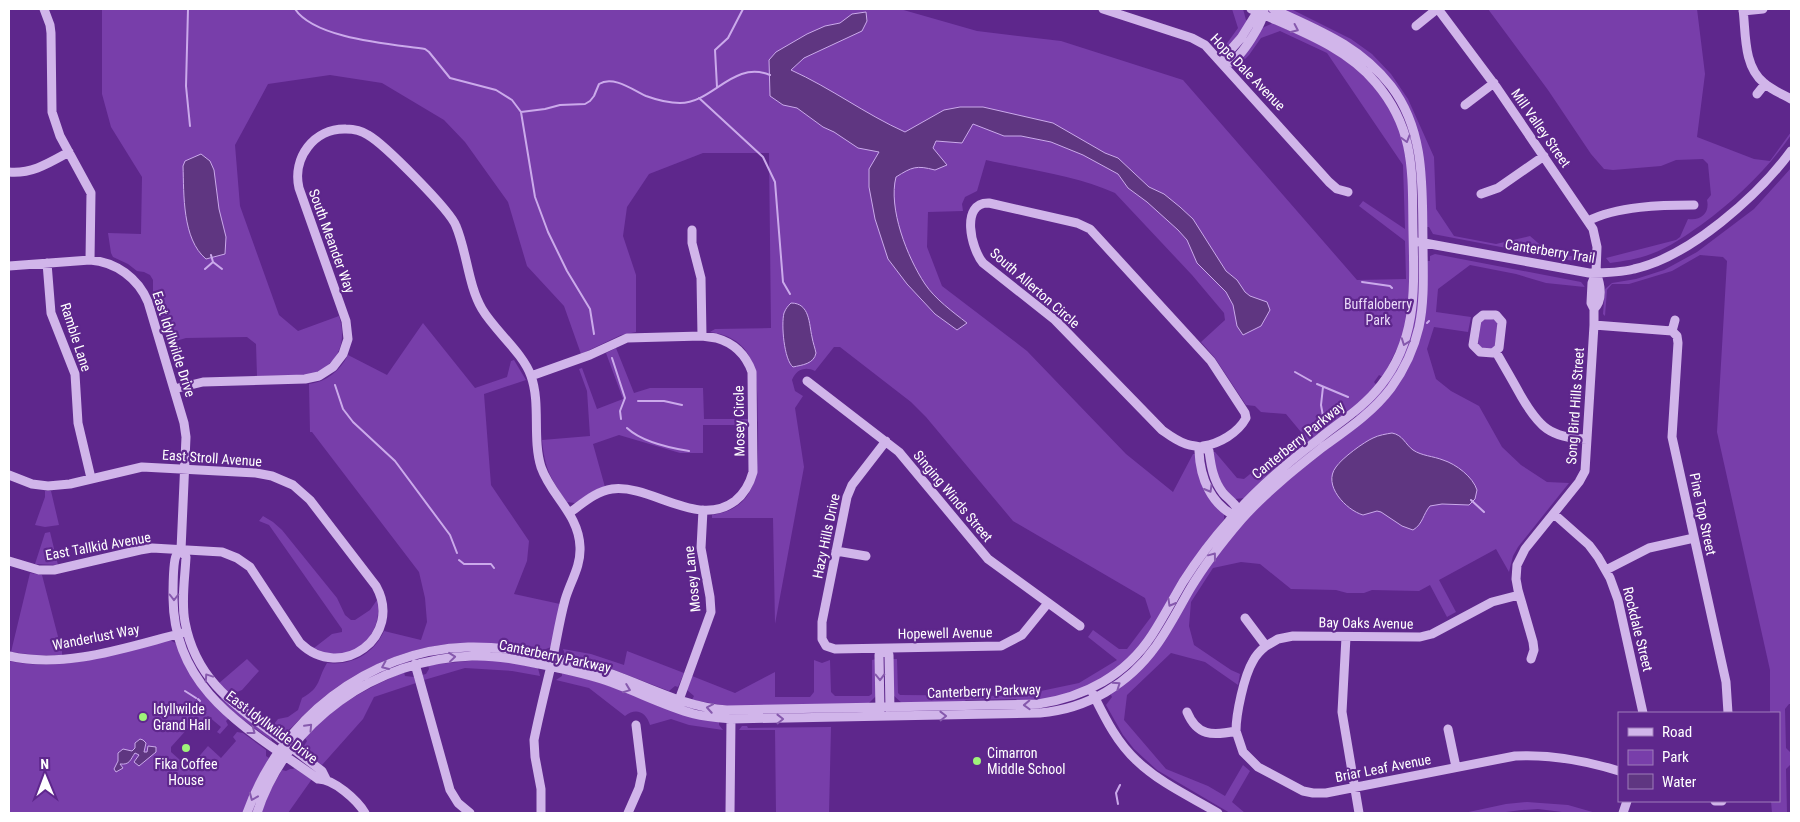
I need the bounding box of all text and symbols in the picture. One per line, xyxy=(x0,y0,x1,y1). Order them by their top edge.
one-way arrow xyxy=(1290,23,1299,34)
street label: Hope Dale Avenue xyxy=(1207,30,1289,114)
street label: Mill Valley Street xyxy=(1508,86,1574,170)
one-way arrow xyxy=(1400,135,1410,143)
street label: South Meander Way xyxy=(306,187,358,295)
street label: Canterberry Trail xyxy=(1504,236,1596,266)
street label: South Allerton Circle xyxy=(987,245,1083,332)
street label: East Idyllwilde Drive xyxy=(149,289,199,399)
park label: Buffaloberry Park xyxy=(1344,296,1412,328)
street label: Ramble Lane xyxy=(57,301,95,374)
one-way arrow xyxy=(1401,337,1411,345)
street label: Song Bird Hills Street xyxy=(1563,347,1587,465)
street label: Mosey Circle xyxy=(730,385,748,457)
street label: Canterberry Parkway xyxy=(1249,398,1347,482)
street label: East Stroll Avenue xyxy=(162,447,263,469)
street label: Singing Winds Street xyxy=(910,447,996,545)
street label: Pine Top Street xyxy=(1686,471,1720,557)
one-way arrow xyxy=(1202,483,1212,492)
street label: Hazy Hills Drive xyxy=(809,492,843,580)
street label: East Tallkid Avenue xyxy=(44,529,152,563)
street label: Mosey Lane xyxy=(681,545,703,613)
one-way arrow xyxy=(1207,553,1215,562)
street label: Rockdale Street xyxy=(1620,585,1656,673)
one-way arrow xyxy=(169,594,179,601)
one-way arrow xyxy=(1167,597,1177,606)
street label: Bay Oaks Avenue xyxy=(1319,614,1414,632)
street label: Wanderlust Way xyxy=(51,621,141,653)
street label: Hopewell Avenue xyxy=(897,624,993,642)
street label: Canterberry Parkway xyxy=(498,636,613,676)
one-way arrow xyxy=(448,652,456,663)
one-way arrow xyxy=(381,659,390,670)
one-way arrow xyxy=(205,673,215,682)
one-way arrow xyxy=(874,673,885,681)
street label: Canterberry Parkway xyxy=(927,681,1041,701)
one-way arrow xyxy=(1111,682,1120,691)
one-way arrow xyxy=(623,683,631,693)
street label: East Idyllwilde Drive xyxy=(223,687,321,767)
one-way arrow xyxy=(1023,699,1031,710)
place label: Idyllwilde Grand Hall xyxy=(153,701,211,733)
one-way arrow xyxy=(706,703,714,714)
marker: Idyllwilde Grand Hall xyxy=(137,711,149,723)
one-way arrow xyxy=(939,711,947,721)
legend xyxy=(1618,712,1780,802)
one-way arrow xyxy=(776,714,784,724)
text: Road xyxy=(1662,723,1692,741)
one-way arrow xyxy=(303,724,312,733)
one-way arrow xyxy=(246,726,255,734)
marker: Fika Coffee House xyxy=(180,742,192,754)
place label: Cimarron Middle School xyxy=(987,745,1065,777)
text: Park xyxy=(1662,748,1689,766)
street label: Briar Leaf Avenue xyxy=(1334,751,1433,785)
north arrow xyxy=(20,752,70,802)
marker: Cimarron Middle School xyxy=(971,755,983,767)
text: N xyxy=(40,756,49,772)
place label: Fika Coffee House xyxy=(155,756,218,788)
text: Water xyxy=(1662,773,1697,791)
one-way arrow xyxy=(249,792,259,801)

